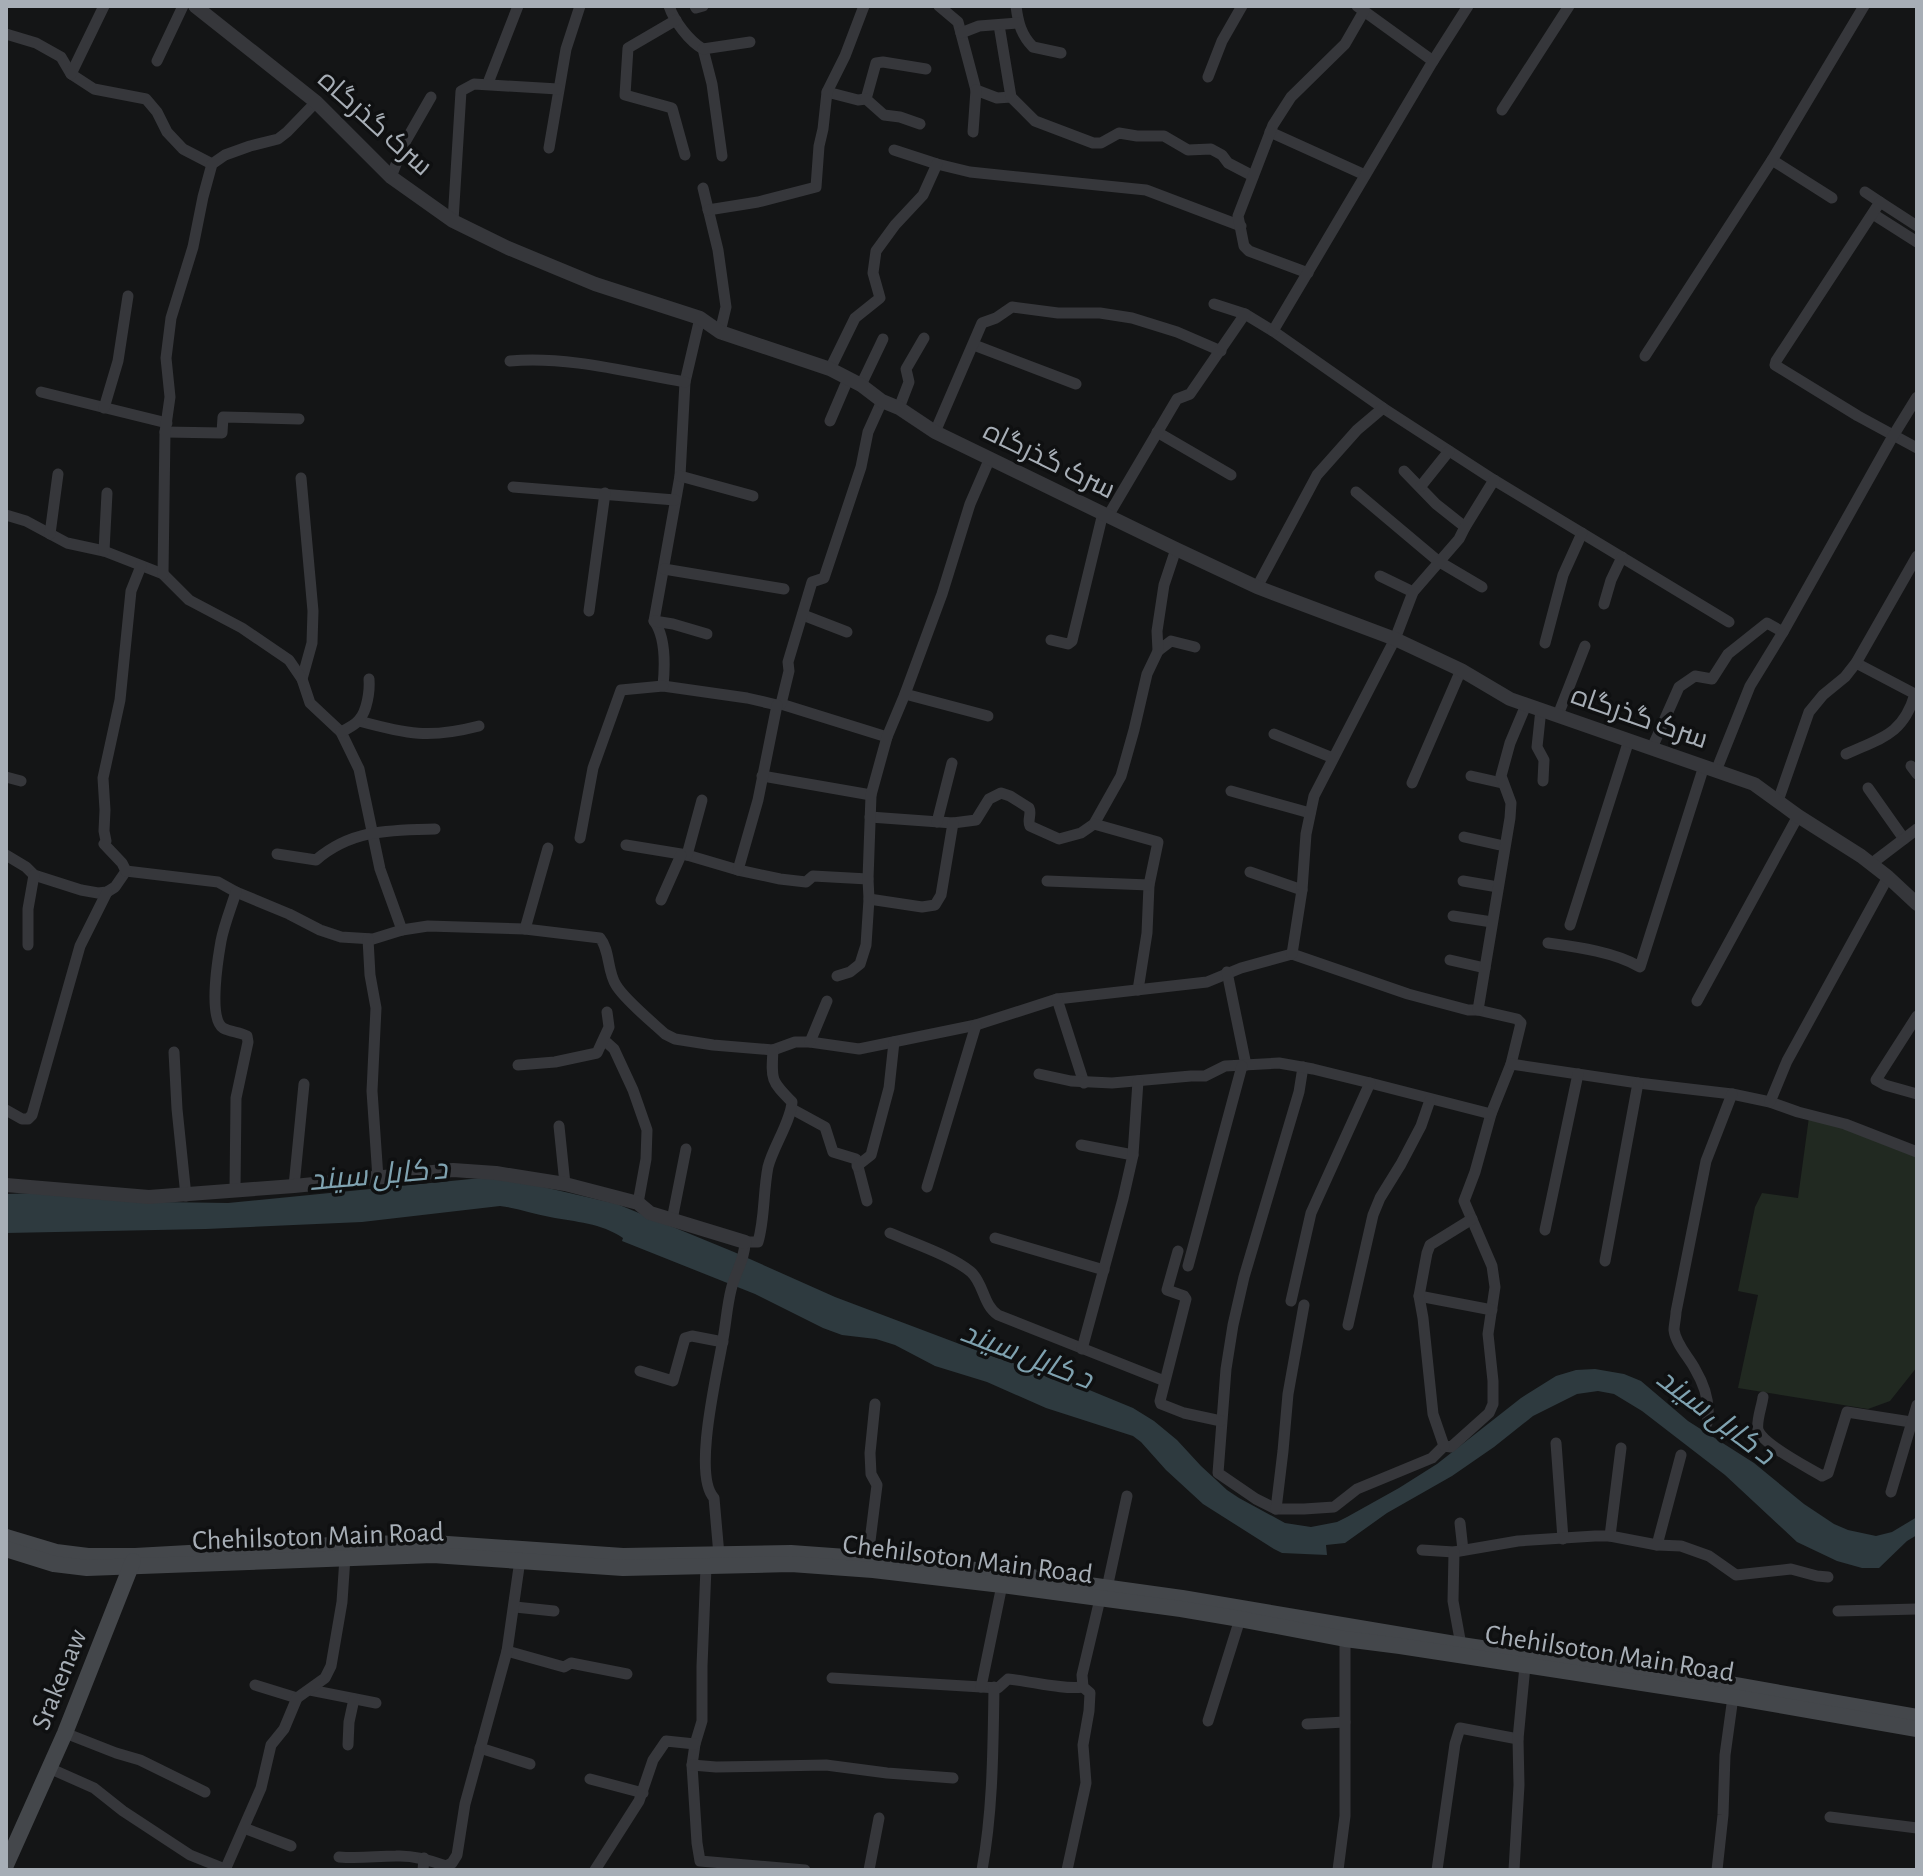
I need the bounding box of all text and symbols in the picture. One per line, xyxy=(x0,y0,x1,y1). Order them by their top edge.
street label: سرک گذرگاه xyxy=(312,65,437,182)
street label: سرک گذرگاه xyxy=(979,417,1119,505)
street label: سرک گذرگاه xyxy=(1567,681,1711,754)
water label: د کابل سيند xyxy=(308,1154,450,1198)
water label: د کابل سيند xyxy=(956,1317,1098,1397)
water label: د کابل سيند xyxy=(1650,1363,1781,1473)
street label: Chehilsoton Main Road xyxy=(192,1519,444,1555)
street label: Chehilsoton Main Road xyxy=(841,1531,1094,1589)
street label: Chehilsoton Main Road xyxy=(1483,1620,1736,1687)
street label: Srakenaw xyxy=(27,1625,93,1734)

